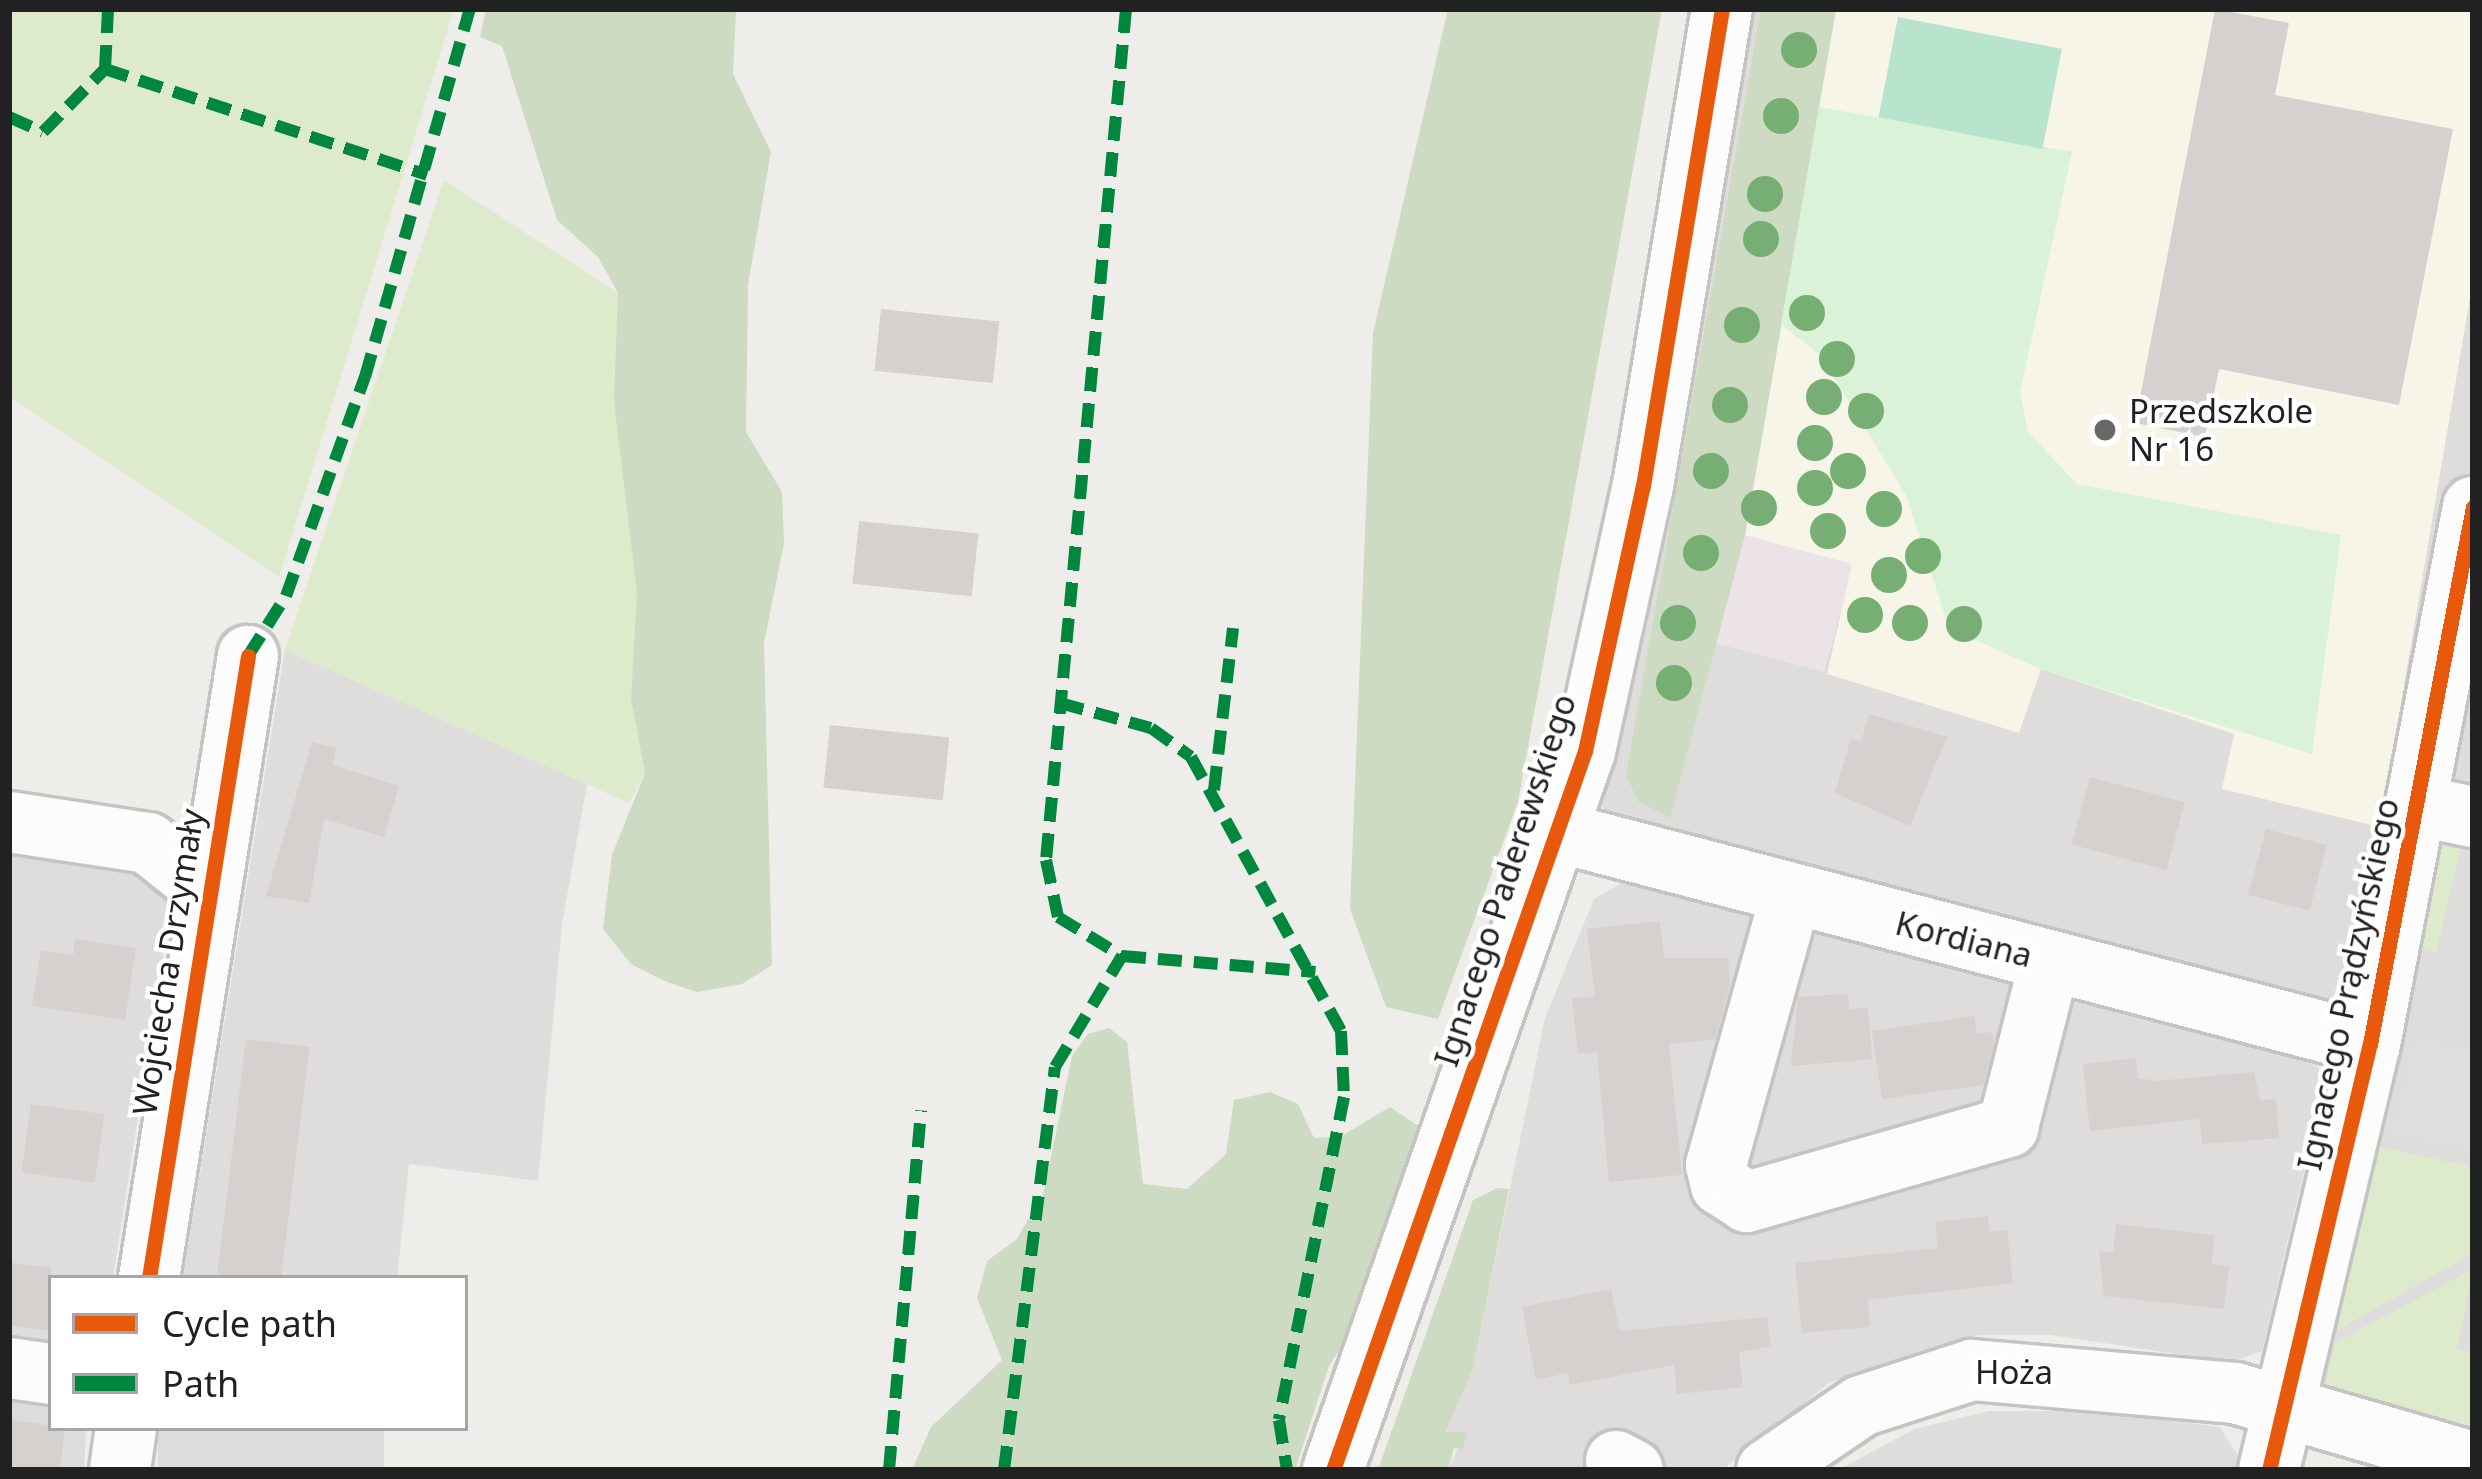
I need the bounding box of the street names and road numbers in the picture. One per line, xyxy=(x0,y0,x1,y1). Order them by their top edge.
street label: Ignacego Paderewskiego xyxy=(1426,689,1584,1071)
street label: Ignacego Prądzyńskiego xyxy=(2289,795,2407,1173)
street label: Wojciecha Drzymały xyxy=(124,806,212,1118)
street label: Kordiana xyxy=(1891,903,2037,975)
street label: Hoża xyxy=(1975,1352,2053,1392)

